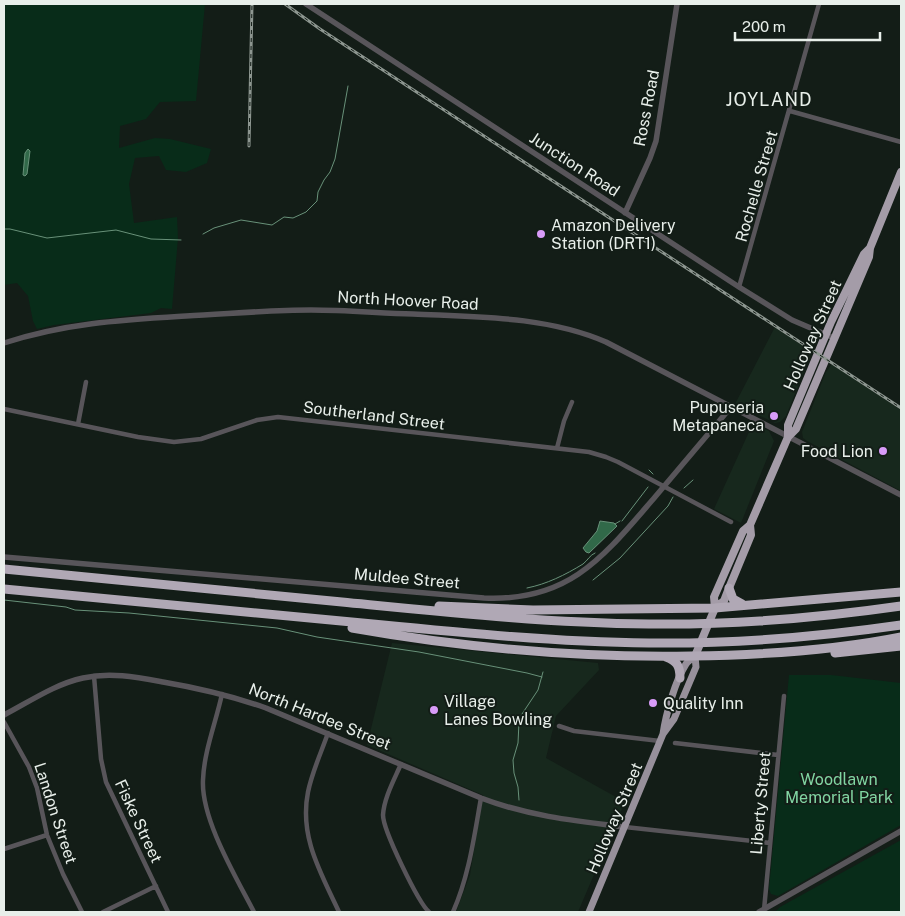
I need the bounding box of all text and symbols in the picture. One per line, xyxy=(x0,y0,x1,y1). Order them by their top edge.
scale bar xyxy=(735,10,880,42)
text: 200 m xyxy=(742,18,786,35)
street label: Ross Road xyxy=(630,68,663,148)
district label: JOYLAND xyxy=(725,89,813,110)
street label: Junction Road xyxy=(526,128,623,201)
street label: Rochelle Street xyxy=(731,128,781,244)
place label: Amazon Delivery Station (DRT1) xyxy=(551,216,676,253)
marker: Amazon Delivery Station (DRT1) xyxy=(535,228,547,240)
street label: Holloway Street xyxy=(780,277,845,394)
street label: North Hoover Road xyxy=(337,287,479,314)
street label: Southerland Street xyxy=(302,397,446,434)
place label: Pupuseria Metapaneca xyxy=(672,398,764,435)
marker: Pupuseria Metapaneca xyxy=(768,410,780,422)
place label: Food Lion xyxy=(801,442,873,461)
marker: Food Lion xyxy=(877,445,889,457)
street label: Muldee Street xyxy=(353,564,461,593)
street label: North Hardee Street xyxy=(246,679,394,754)
place label: Village Lanes Bowling xyxy=(444,692,552,729)
place label: Quality Inn xyxy=(663,694,743,713)
marker: Quality Inn xyxy=(647,697,659,709)
marker: Village Lanes Bowling xyxy=(428,704,440,716)
street label: Liberty Street xyxy=(747,751,774,855)
street label: Landon Street xyxy=(30,760,81,866)
street label: Holloway Street xyxy=(582,760,646,877)
park label: Woodlawn Memorial Park xyxy=(785,770,893,807)
street label: Fiske Street xyxy=(111,777,166,866)

